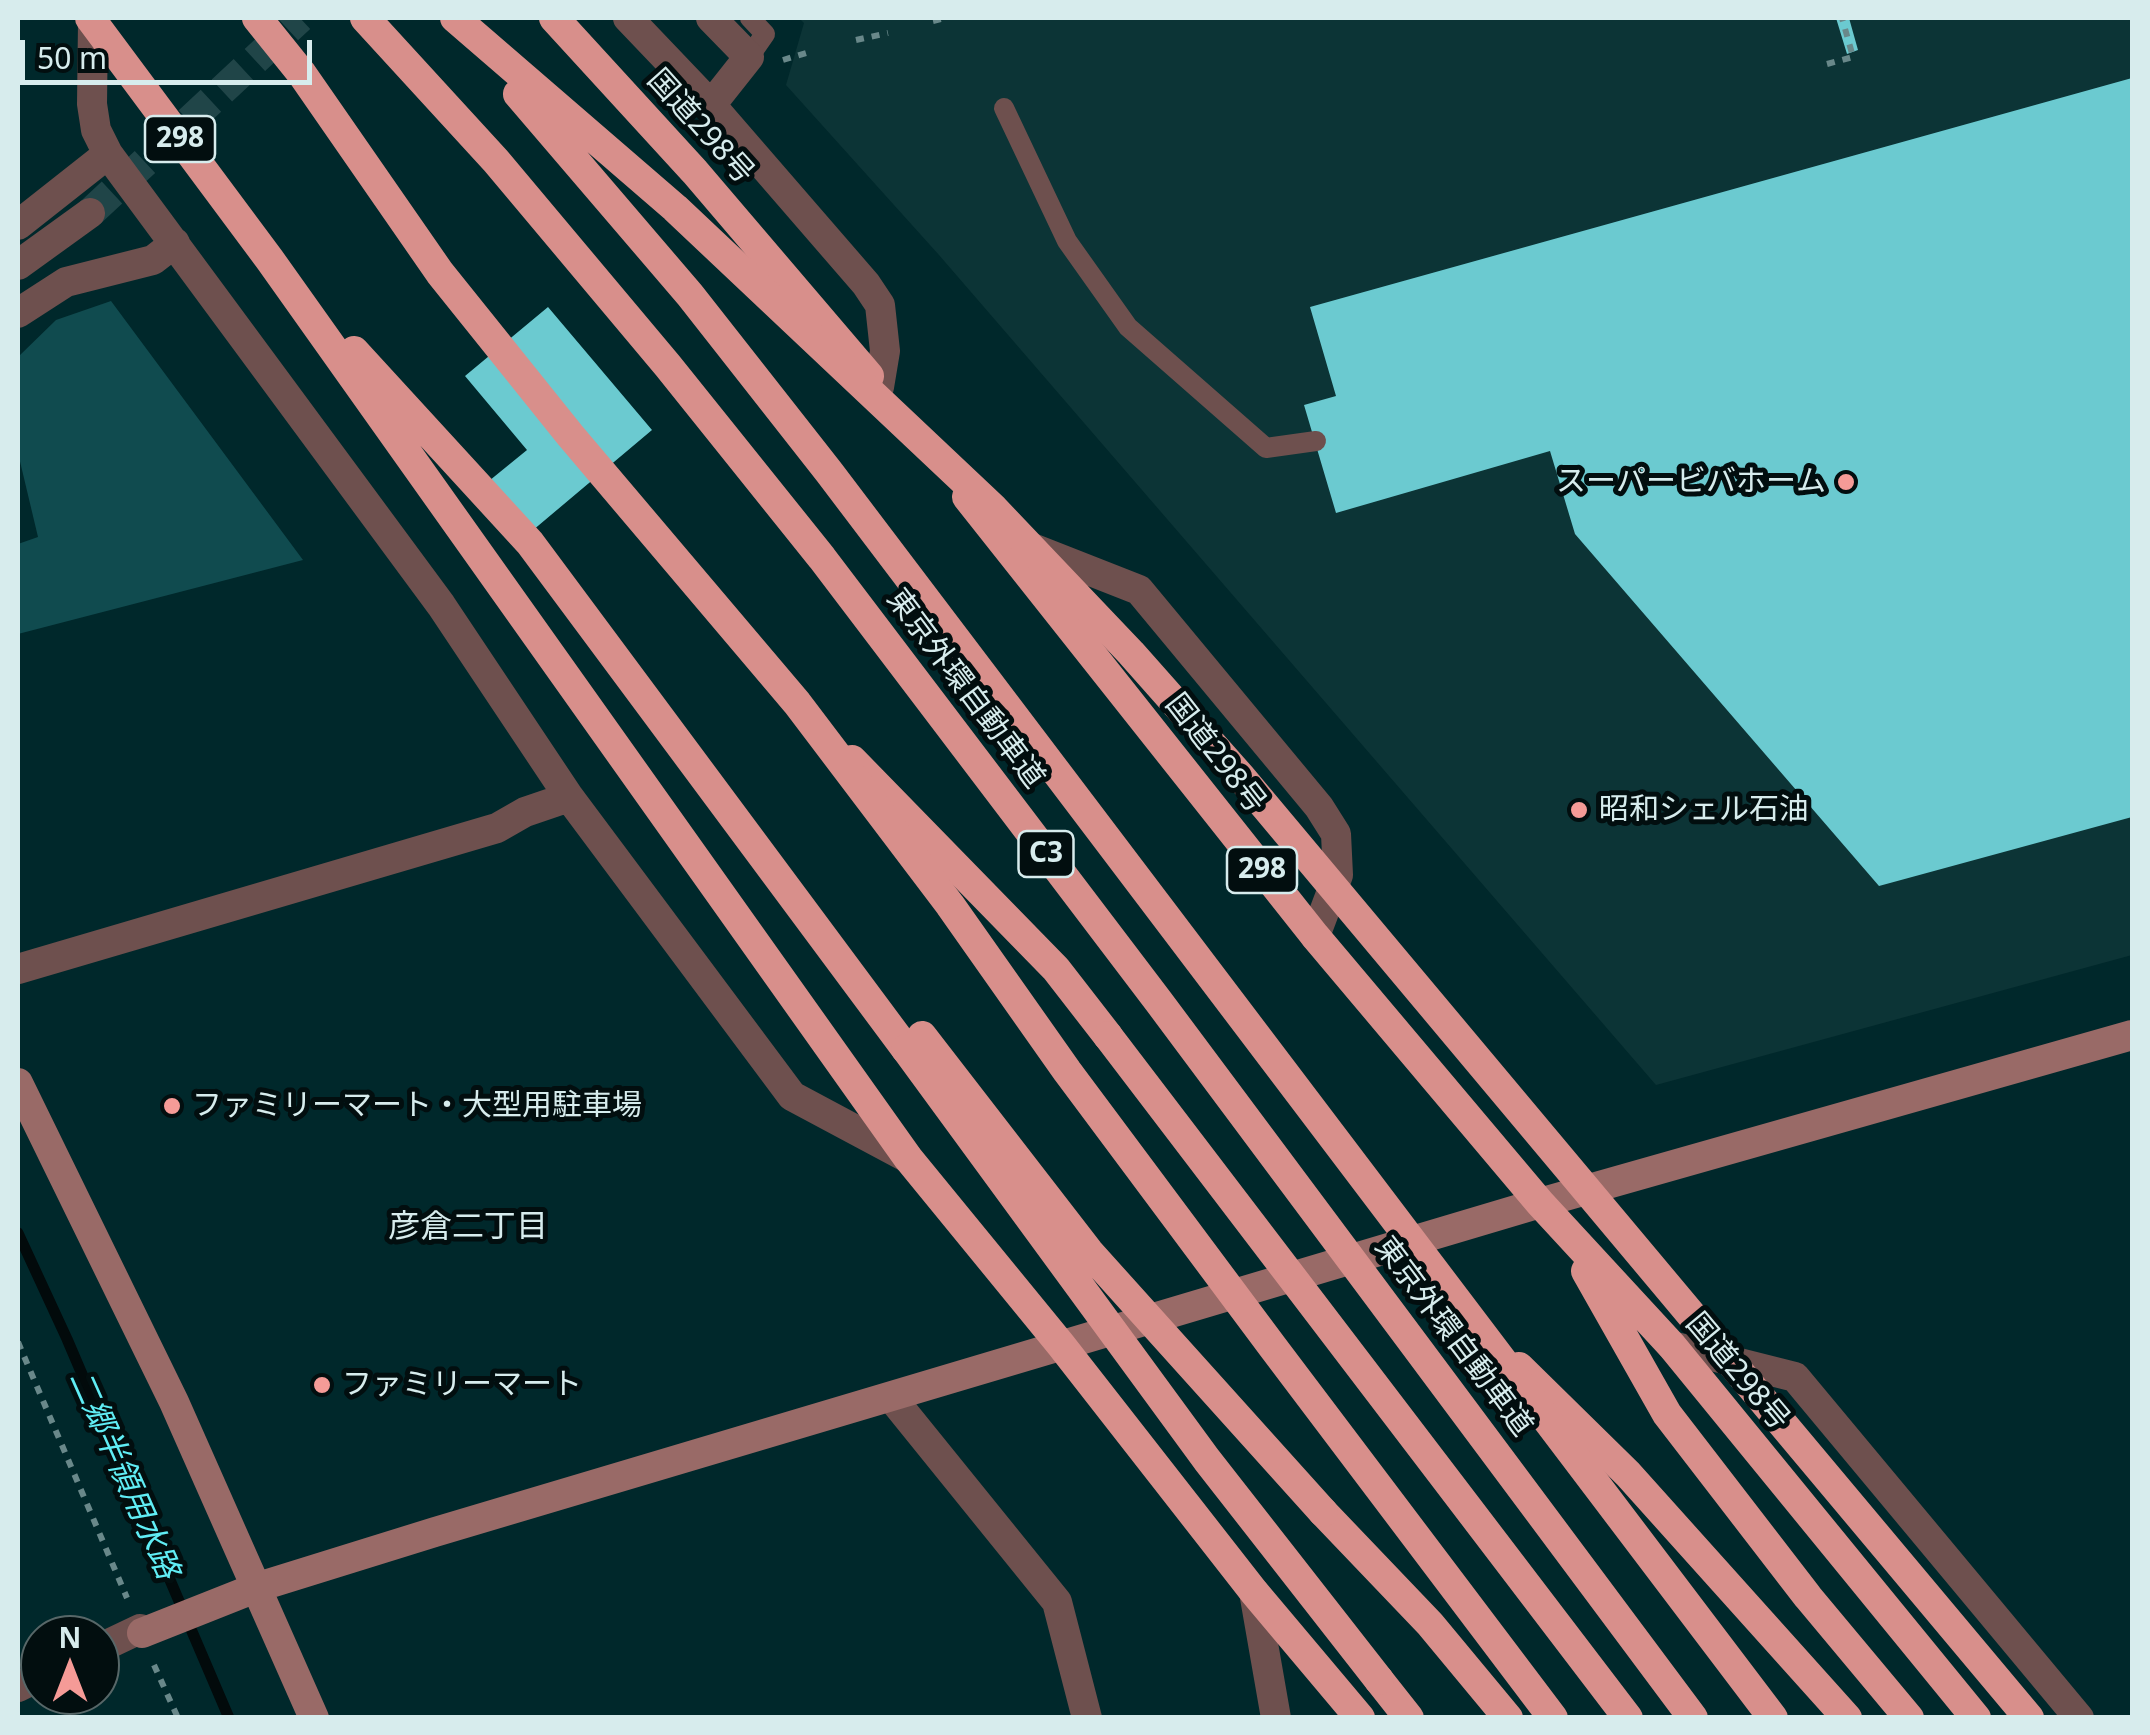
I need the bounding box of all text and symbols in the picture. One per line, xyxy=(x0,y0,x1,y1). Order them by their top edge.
scale bar xyxy=(25,20,318,82)
text: 50 m xyxy=(37,37,107,78)
street label: 国道298号 xyxy=(639,62,761,192)
road number: 298 xyxy=(145,116,215,162)
place label: スーパービバホーム xyxy=(1556,464,1826,500)
marker: スーパービバホーム xyxy=(1835,471,1857,493)
street label: 東京外環自動車道 xyxy=(878,582,1052,796)
street label: 国道298号 xyxy=(1157,687,1273,821)
place label: 昭和シェル石油 xyxy=(1599,792,1809,828)
marker: 昭和シェル石油 xyxy=(1568,799,1590,821)
road number: C3 xyxy=(1018,831,1074,877)
road number: 298 xyxy=(1227,847,1297,893)
place label: ファミリーマート・大型用駐車場 xyxy=(192,1088,642,1124)
marker: ファミリーマート・大型用駐車場 xyxy=(161,1095,183,1117)
district label: 彦倉二丁目 xyxy=(388,1209,548,1247)
street label: 東京外環自動車道 xyxy=(1366,1230,1540,1444)
street label: 国道298号 xyxy=(1678,1306,1796,1438)
water label: 二郷半領用水路 xyxy=(60,1365,186,1585)
place label: ファミリーマート xyxy=(342,1367,582,1403)
marker: ファミリーマート xyxy=(311,1374,333,1396)
north arrow xyxy=(20,1615,120,1715)
text: N xyxy=(59,1618,81,1656)

